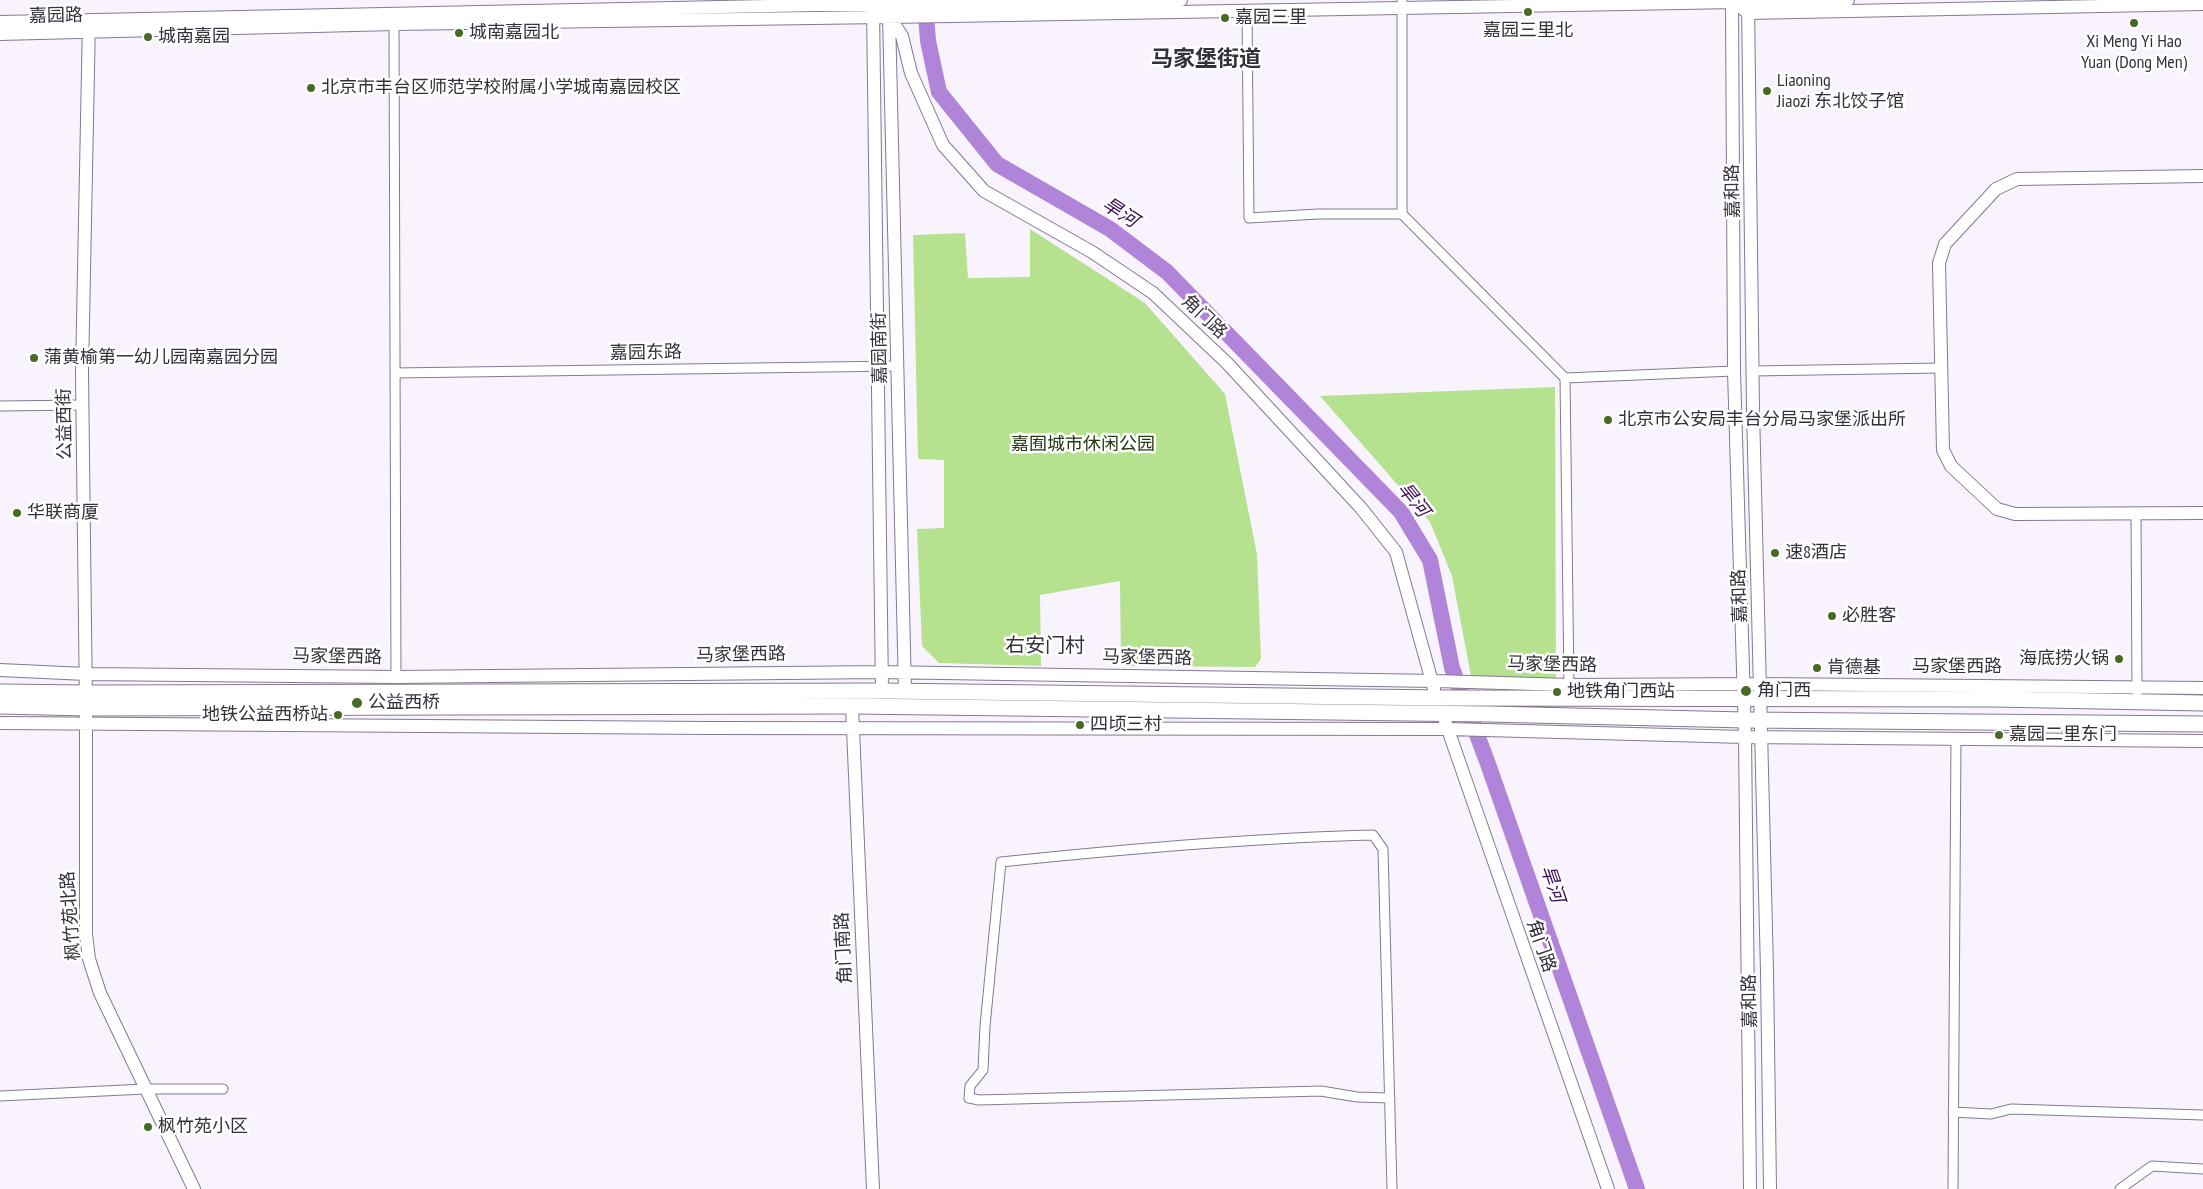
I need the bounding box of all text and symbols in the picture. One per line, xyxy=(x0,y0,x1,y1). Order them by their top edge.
street label: 嘉园路 xyxy=(29,5,83,27)
marker: 嘉园三里北 xyxy=(1522,6,1534,18)
place label: 嘉园三里 xyxy=(1235,7,1307,29)
marker: 嘉园三里 xyxy=(1219,12,1231,24)
marker: Xi Meng Yi Hao Yuan (Dong Men) xyxy=(2128,17,2140,29)
place label: 嘉园三里北 xyxy=(1483,20,1573,42)
place label: 城南嘉园北 xyxy=(469,22,559,44)
place label: 城南嘉园 xyxy=(158,26,230,48)
marker: 城南嘉园北 xyxy=(453,27,465,39)
marker: 城南嘉园 xyxy=(142,31,154,43)
place label: Xi Meng Yi Hao Yuan (Dong Men) xyxy=(2081,31,2187,74)
district label: 马家堡街道 xyxy=(1151,47,1261,73)
place label: Liaoning Jiaozi 东北饺子馆 xyxy=(1777,70,1904,112)
place label: 北京市丰台区师范学校附属小学城南嘉园校区 xyxy=(321,77,681,99)
marker: 北京市丰台区师范学校附属小学城南嘉园校区 xyxy=(305,82,317,94)
marker: Liaoning Jiaozi 东北饺子馆 xyxy=(1761,85,1773,97)
street label: 嘉和路 xyxy=(1722,164,1744,218)
water label: 旱河 xyxy=(1098,193,1142,233)
street label: 角门路 xyxy=(1177,291,1231,343)
street label: 嘉园南街 xyxy=(869,312,891,384)
street label: 嘉园东路 xyxy=(610,342,682,364)
place label: 蒲黄榆第一幼儿园南嘉园分园 xyxy=(44,347,278,369)
marker: 蒲黄榆第一幼儿园南嘉园分园 xyxy=(28,352,40,364)
street label: 公益西街 xyxy=(54,388,76,460)
place label: 北京市公安局丰台分局马家堡派出所 xyxy=(1618,409,1906,431)
marker: 北京市公安局丰台分局马家堡派出所 xyxy=(1602,414,1614,426)
park label: 嘉囿城市休闲公园 xyxy=(1011,434,1155,456)
water label: 旱河 xyxy=(1392,478,1434,522)
place label: 华联商厦 xyxy=(27,502,99,524)
marker: 华联商厦 xyxy=(11,507,23,519)
place label: 速8酒店 xyxy=(1785,542,1847,564)
marker: 速8酒店 xyxy=(1769,547,1781,559)
street label: 嘉和路 xyxy=(1728,569,1752,623)
place label: 必胜客 xyxy=(1842,605,1896,627)
marker: 必胜客 xyxy=(1826,610,1838,622)
district label: 右安门村 xyxy=(1005,634,1085,658)
street label: 马家堡西路 xyxy=(696,643,786,667)
street label: 马家堡西路 xyxy=(292,645,382,669)
street label: 马家堡西路 xyxy=(1102,646,1192,670)
place label: 海底捞火锅 xyxy=(2019,648,2109,670)
street label: 马家堡西路 xyxy=(1507,653,1597,677)
marker: 海底捞火锅 xyxy=(2113,653,2125,665)
street label: 马家堡西路 xyxy=(1912,656,2002,678)
place label: 肯德基 xyxy=(1827,657,1881,679)
marker: 肯德基 xyxy=(1811,662,1823,674)
place label: 角门西 xyxy=(1757,680,1811,702)
place label: 地铁角门西站 xyxy=(1567,681,1675,703)
marker: 角门西 xyxy=(1739,684,1753,698)
marker: 地铁角门西站 xyxy=(1551,686,1563,698)
place label: 公益西桥 xyxy=(368,692,440,714)
marker: 公益西桥 xyxy=(350,696,364,710)
place label: 地铁公益西桥站 xyxy=(202,704,328,726)
marker: 地铁公益西桥站 xyxy=(332,709,344,721)
place label: 四顷三村 xyxy=(1090,714,1162,736)
marker: 四顷三村 xyxy=(1074,719,1086,731)
place label: 嘉园二里东门 xyxy=(2009,724,2117,746)
marker: 嘉园二里东门 xyxy=(1993,729,2005,741)
water label: 旱河 xyxy=(1535,862,1569,906)
street label: 枫竹苑北路 xyxy=(57,870,85,962)
street label: 角门南路 xyxy=(831,911,857,985)
street label: 角门路 xyxy=(1522,917,1560,975)
street label: 嘉和路 xyxy=(1739,974,1761,1028)
place label: 枫竹苑小区 xyxy=(158,1116,248,1138)
marker: 枫竹苑小区 xyxy=(142,1121,154,1133)

